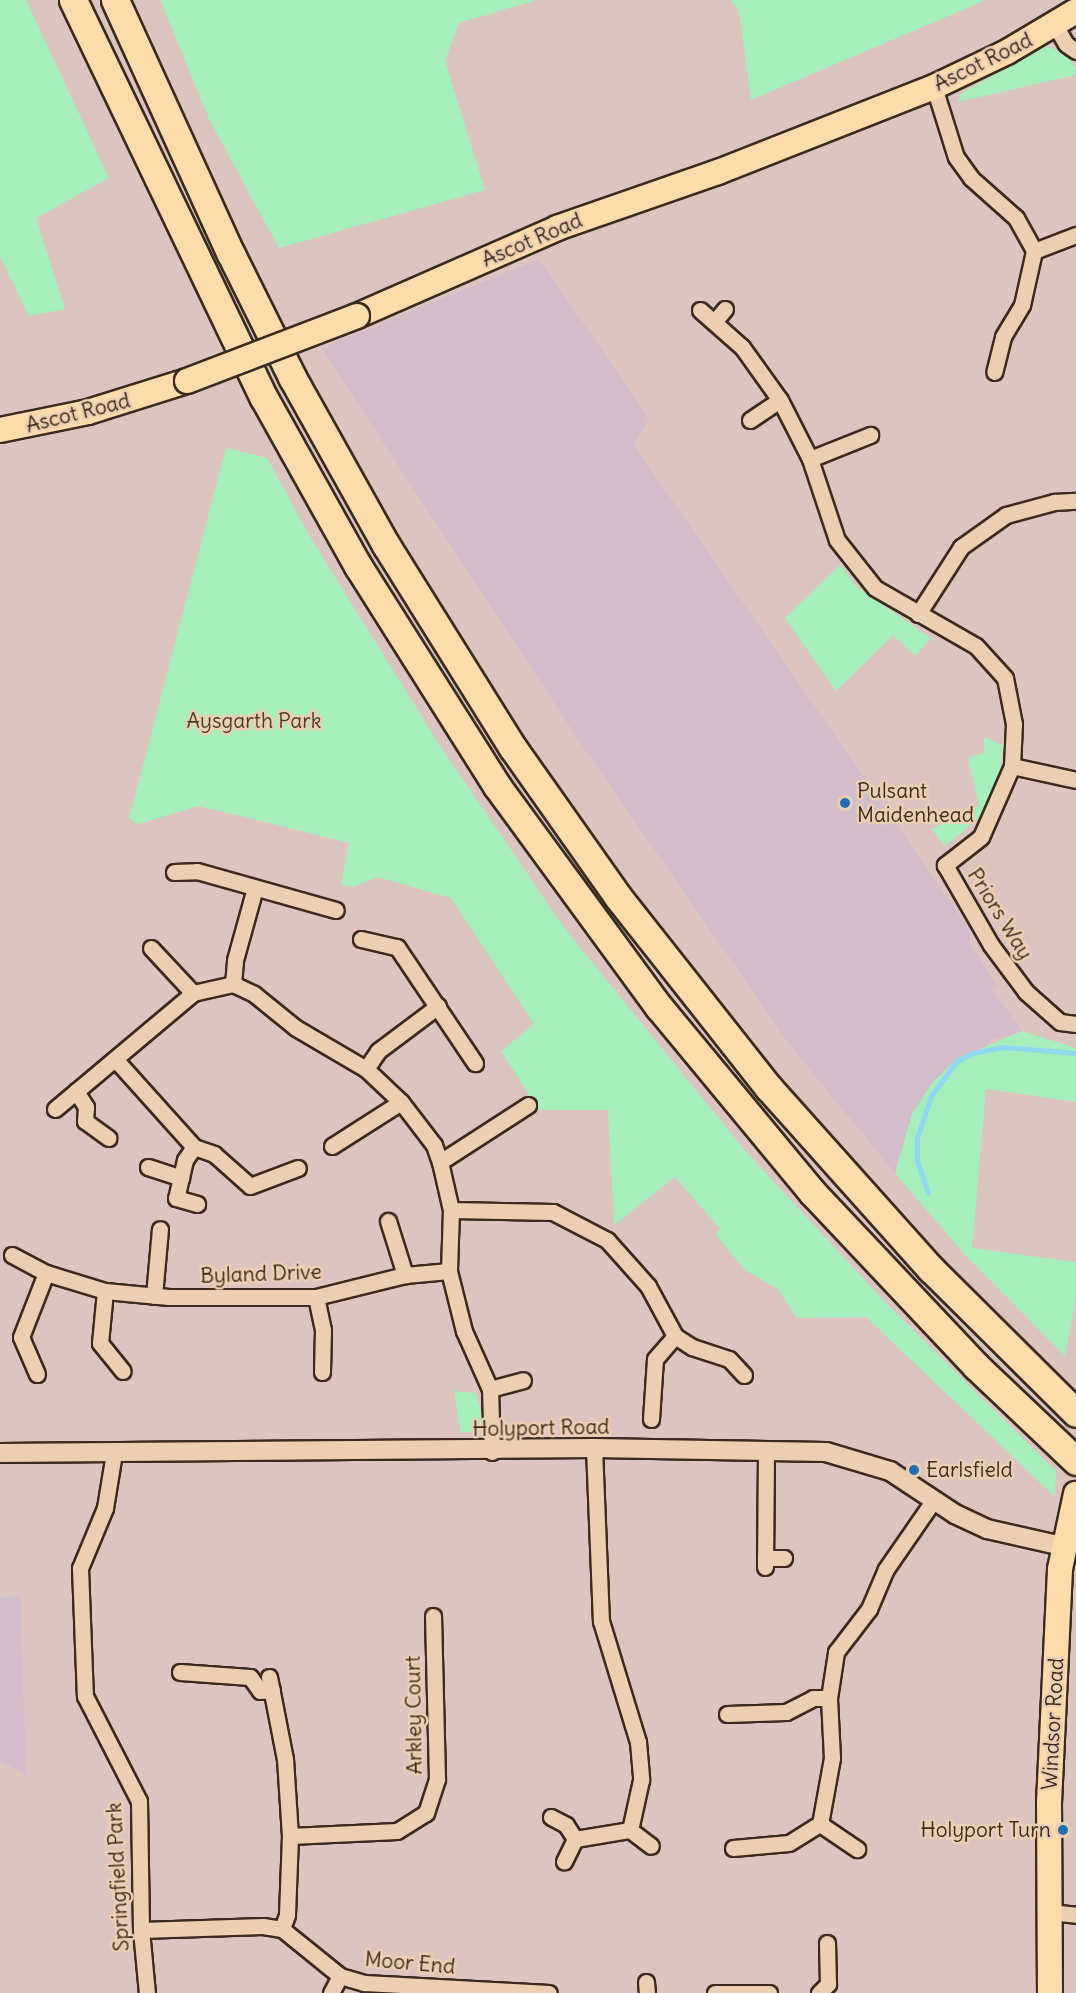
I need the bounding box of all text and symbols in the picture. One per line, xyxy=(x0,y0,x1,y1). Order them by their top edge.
street label: Ascot Road xyxy=(930,27,1036,97)
street label: Ascot Road xyxy=(478,208,586,272)
street label: Ascot Road xyxy=(23,388,133,438)
park label: Aysgarth Park xyxy=(187,708,321,734)
place label: Pulsant Maidenhead xyxy=(857,778,974,828)
marker: Pulsant Maidenhead xyxy=(838,796,852,810)
street label: Priors Way xyxy=(962,864,1038,964)
street label: Byland Drive xyxy=(200,1259,322,1289)
street label: Holyport Road xyxy=(472,1414,610,1442)
place label: Earlsfield xyxy=(926,1457,1013,1483)
marker: Earlsfield xyxy=(907,1463,921,1477)
street label: Arkley Court xyxy=(400,1655,428,1775)
street label: Windsor Road xyxy=(1037,1657,1069,1791)
street label: Springfield Park xyxy=(102,1802,134,1952)
place label: Holyport Turn xyxy=(921,1817,1051,1843)
marker: Holyport Turn xyxy=(1056,1823,1070,1837)
street label: Moor End xyxy=(364,1946,456,1980)

